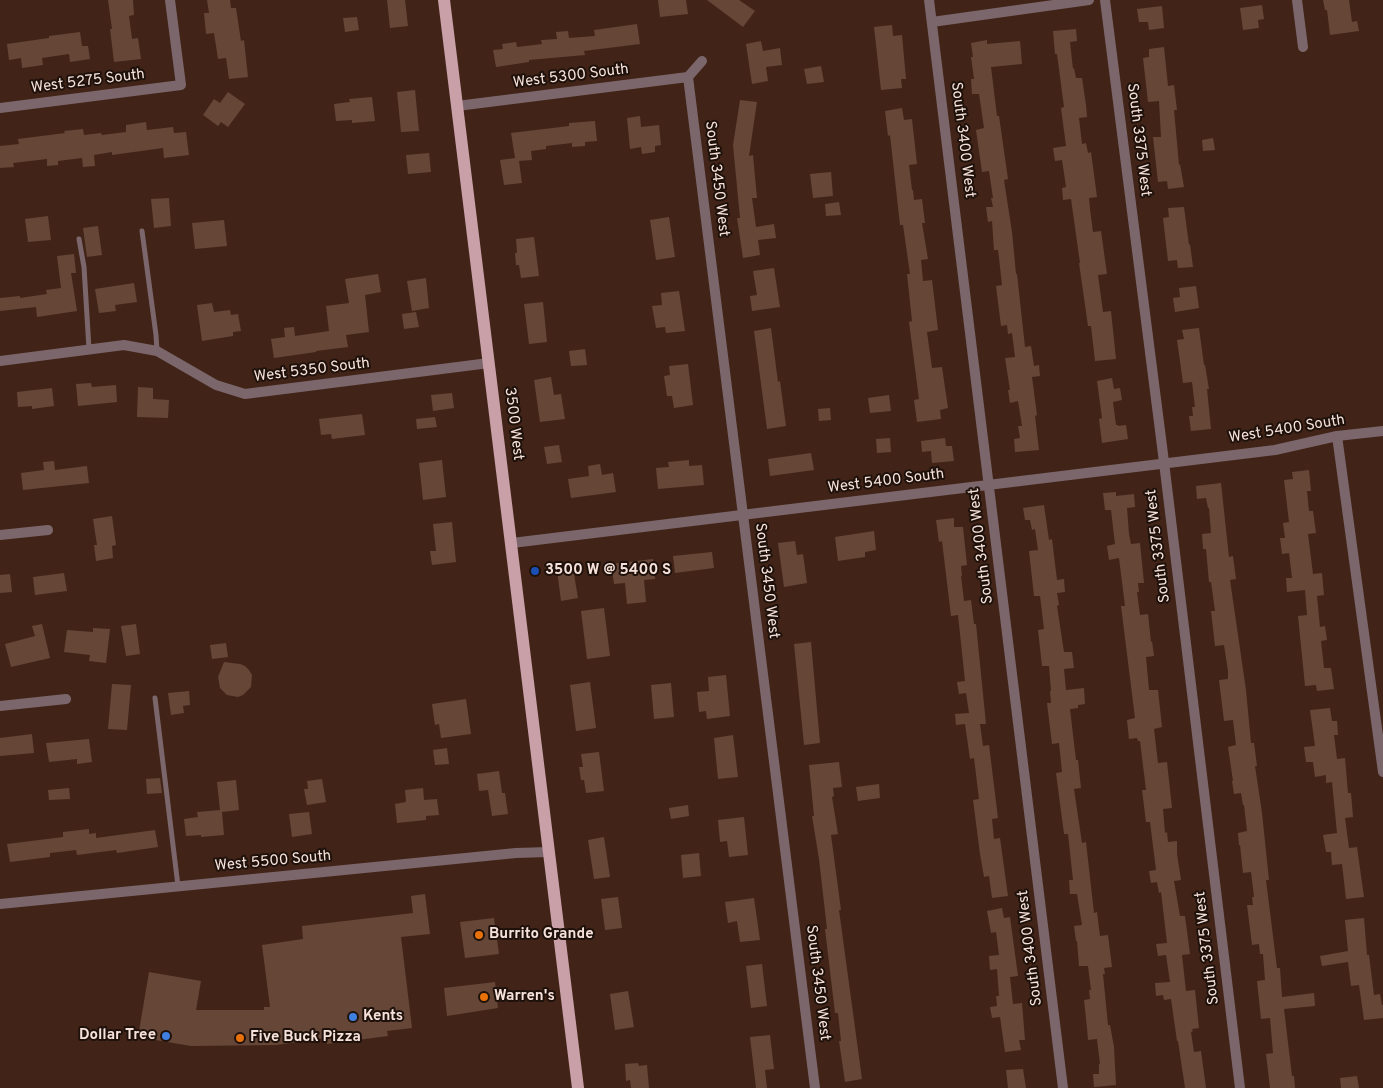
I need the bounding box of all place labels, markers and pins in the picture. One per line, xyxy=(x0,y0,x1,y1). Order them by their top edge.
place label: 3500 W @ 5400 S xyxy=(545,562,671,580)
marker: 3500 W @ 5400 S xyxy=(529,565,541,577)
place label: Burrito Grande xyxy=(489,926,593,944)
marker: Burrito Grande xyxy=(473,929,485,941)
place label: Warren's xyxy=(494,988,555,1006)
marker: Warren's xyxy=(478,991,490,1003)
place label: Kents xyxy=(363,1008,403,1026)
marker: Kents xyxy=(347,1011,359,1023)
place label: Dollar Tree xyxy=(79,1027,156,1045)
place label: Five Buck Pizza xyxy=(250,1029,361,1047)
marker: Dollar Tree xyxy=(160,1030,172,1042)
marker: Five Buck Pizza xyxy=(234,1032,246,1044)

